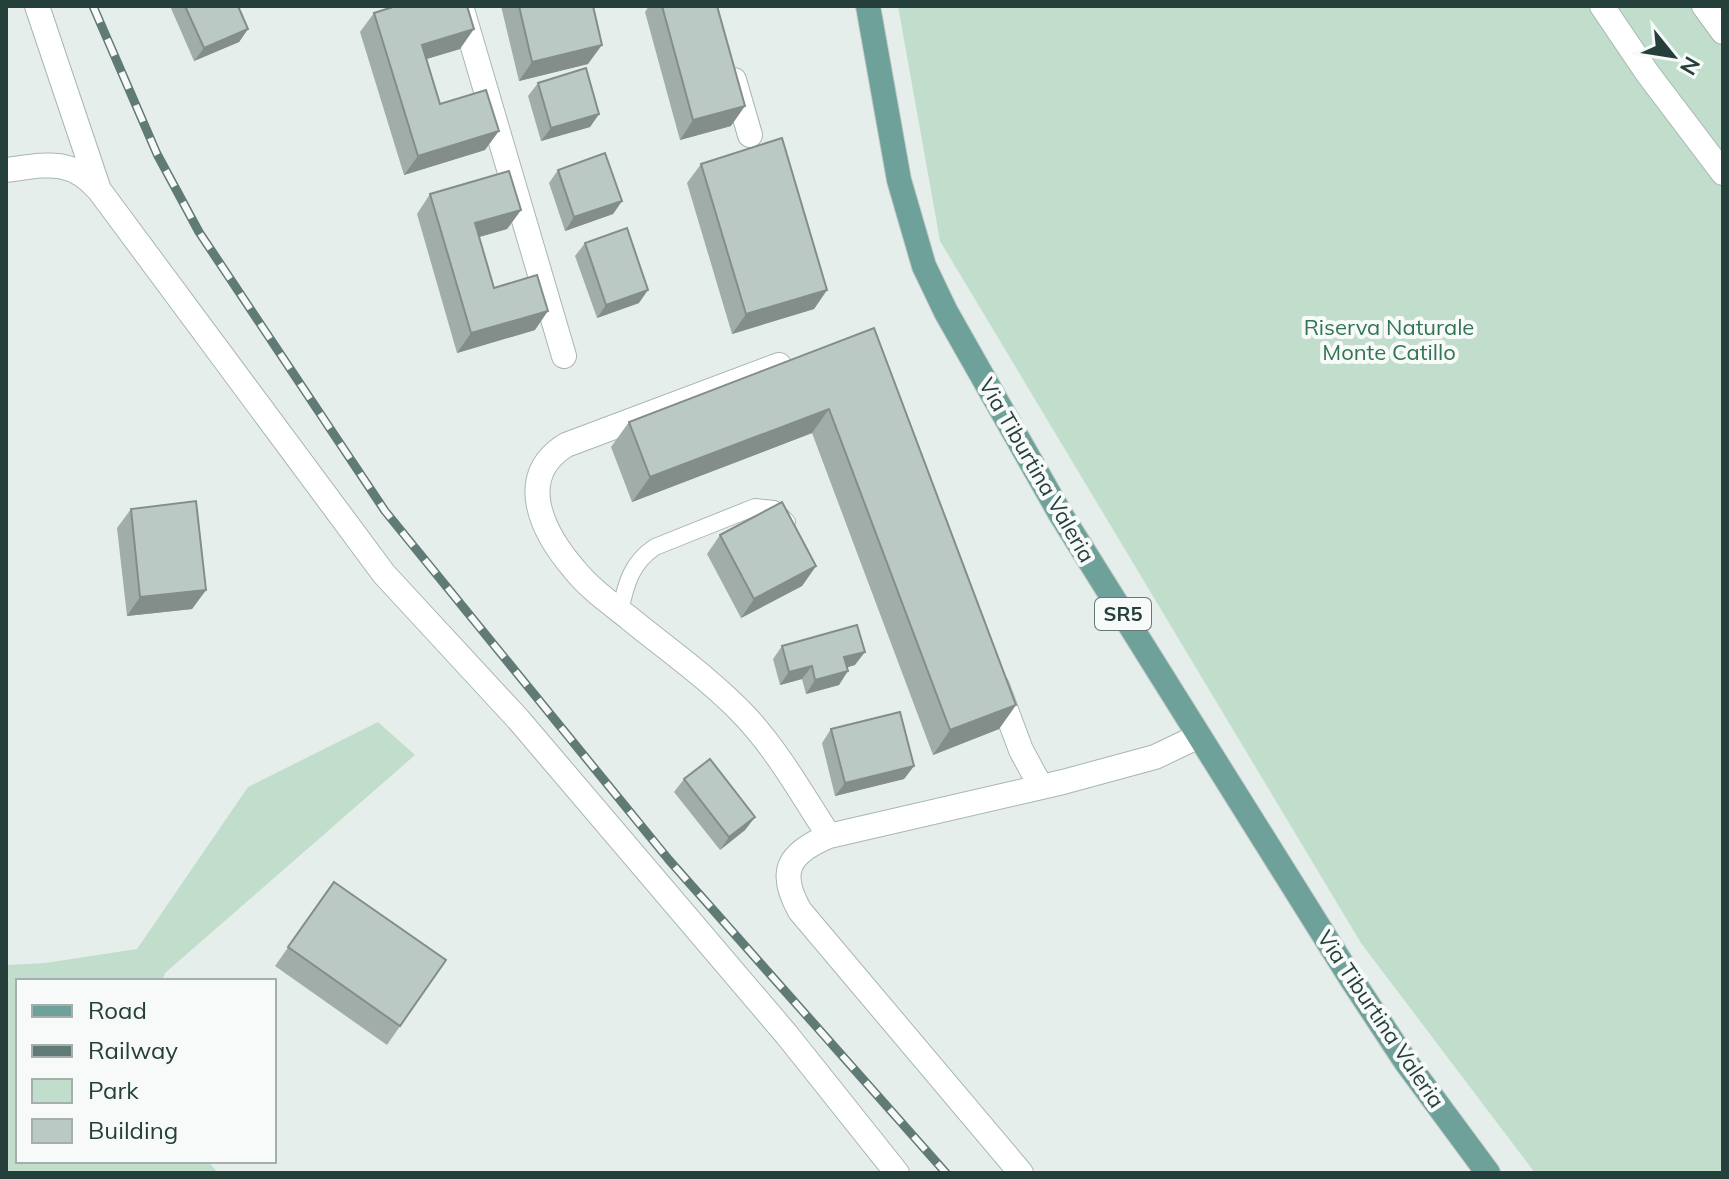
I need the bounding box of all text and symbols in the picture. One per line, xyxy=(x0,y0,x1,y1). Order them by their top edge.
north arrow xyxy=(1633,16,1713,96)
text: N xyxy=(1674,52,1707,80)
park label: Riserva Naturale Monte Catillo xyxy=(1304,313,1474,366)
street label: Via Tiburtina Valeria xyxy=(973,373,1101,567)
road number: SR5 xyxy=(1095,598,1151,630)
street label: Via Tiburtina Valeria xyxy=(1311,925,1451,1113)
legend xyxy=(16,979,276,1163)
text: Road xyxy=(88,995,147,1025)
text: Railway xyxy=(88,1035,178,1065)
text: Park xyxy=(88,1075,139,1105)
text: Building xyxy=(88,1115,178,1145)

